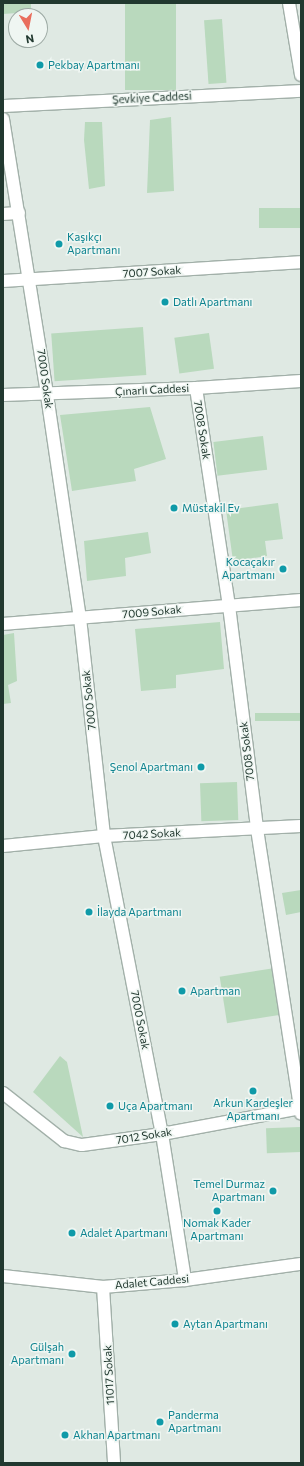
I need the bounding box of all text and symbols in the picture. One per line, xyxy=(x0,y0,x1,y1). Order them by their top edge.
north arrow xyxy=(8,8,48,48)
text: N xyxy=(25,32,35,46)
place label: Pekbay Apartmanı xyxy=(48,58,140,72)
marker: Pekbay Apartmanı xyxy=(35,60,45,70)
street label: Şevkiye Caddesi xyxy=(112,89,192,107)
place label: Kaşıkçı Apartmanı xyxy=(67,231,120,257)
marker: Kaşıkçı Apartmanı xyxy=(54,239,64,249)
street label: 7007 Sokak xyxy=(122,263,182,281)
place label: Datlı Apartmanı xyxy=(173,295,252,309)
marker: Datlı Apartmanı xyxy=(160,297,170,307)
street label: 7000 Sokak xyxy=(34,348,56,410)
street label: Çınarlı Caddesi xyxy=(115,381,189,399)
street label: 7008 Sokak xyxy=(191,400,213,460)
place label: Müstakil Ev xyxy=(182,501,240,515)
marker: Müstakil Ev xyxy=(169,503,179,513)
place label: Kocaçakır Apartmanı xyxy=(222,556,275,582)
marker: Kocaçakır Apartmanı xyxy=(278,564,288,574)
street label: 7009 Sokak xyxy=(122,603,182,621)
street label: 7000 Sokak xyxy=(79,669,99,731)
street label: 7008 Sokak xyxy=(237,721,257,781)
place label: Şenol Apartmanı xyxy=(110,760,193,774)
marker: Şenol Apartmanı xyxy=(196,762,206,772)
street label: 7042 Sokak xyxy=(123,826,181,842)
place label: İlayda Apartmanı xyxy=(97,905,181,919)
marker: İlayda Apartmanı xyxy=(84,907,94,917)
place label: Apartman xyxy=(190,984,240,998)
marker: Apartman xyxy=(177,986,187,996)
street label: 7000 Sokak xyxy=(128,989,152,1051)
marker: Arkun Kardeşler Apartmanı xyxy=(248,1086,258,1096)
place label: Arkun Kardeşler Apartmanı xyxy=(213,1097,293,1123)
place label: Uça Apartmanı xyxy=(118,1099,193,1113)
marker: Uça Apartmanı xyxy=(105,1101,115,1111)
street label: 7012 Sokak xyxy=(115,1125,173,1147)
place label: Temel Durmaz Apartmanı xyxy=(193,1178,265,1204)
marker: Temel Durmaz Apartmanı xyxy=(268,1186,278,1196)
marker: Nomak Kader Apartmanı xyxy=(212,1206,222,1216)
place label: Nomak Kader Apartmanı xyxy=(183,1217,251,1243)
place label: Adalet Apartmanı xyxy=(80,1226,168,1240)
marker: Adalet Apartmanı xyxy=(67,1228,77,1238)
street label: Adalet Caddesi xyxy=(114,1272,190,1292)
place label: Aytan Apartmanı xyxy=(183,1317,268,1331)
marker: Aytan Apartmanı xyxy=(170,1319,180,1329)
place label: Gülşah Apartmanı xyxy=(11,1341,64,1367)
street label: 11017 Sokak xyxy=(101,1345,117,1405)
marker: Gülşah Apartmanı xyxy=(67,1349,77,1359)
place label: Panderma Apartmanı xyxy=(168,1409,221,1435)
marker: Panderma Apartmanı xyxy=(155,1417,165,1427)
place label: Akhan Apartmanı xyxy=(73,1428,160,1442)
marker: Akhan Apartmanı xyxy=(60,1430,70,1440)

